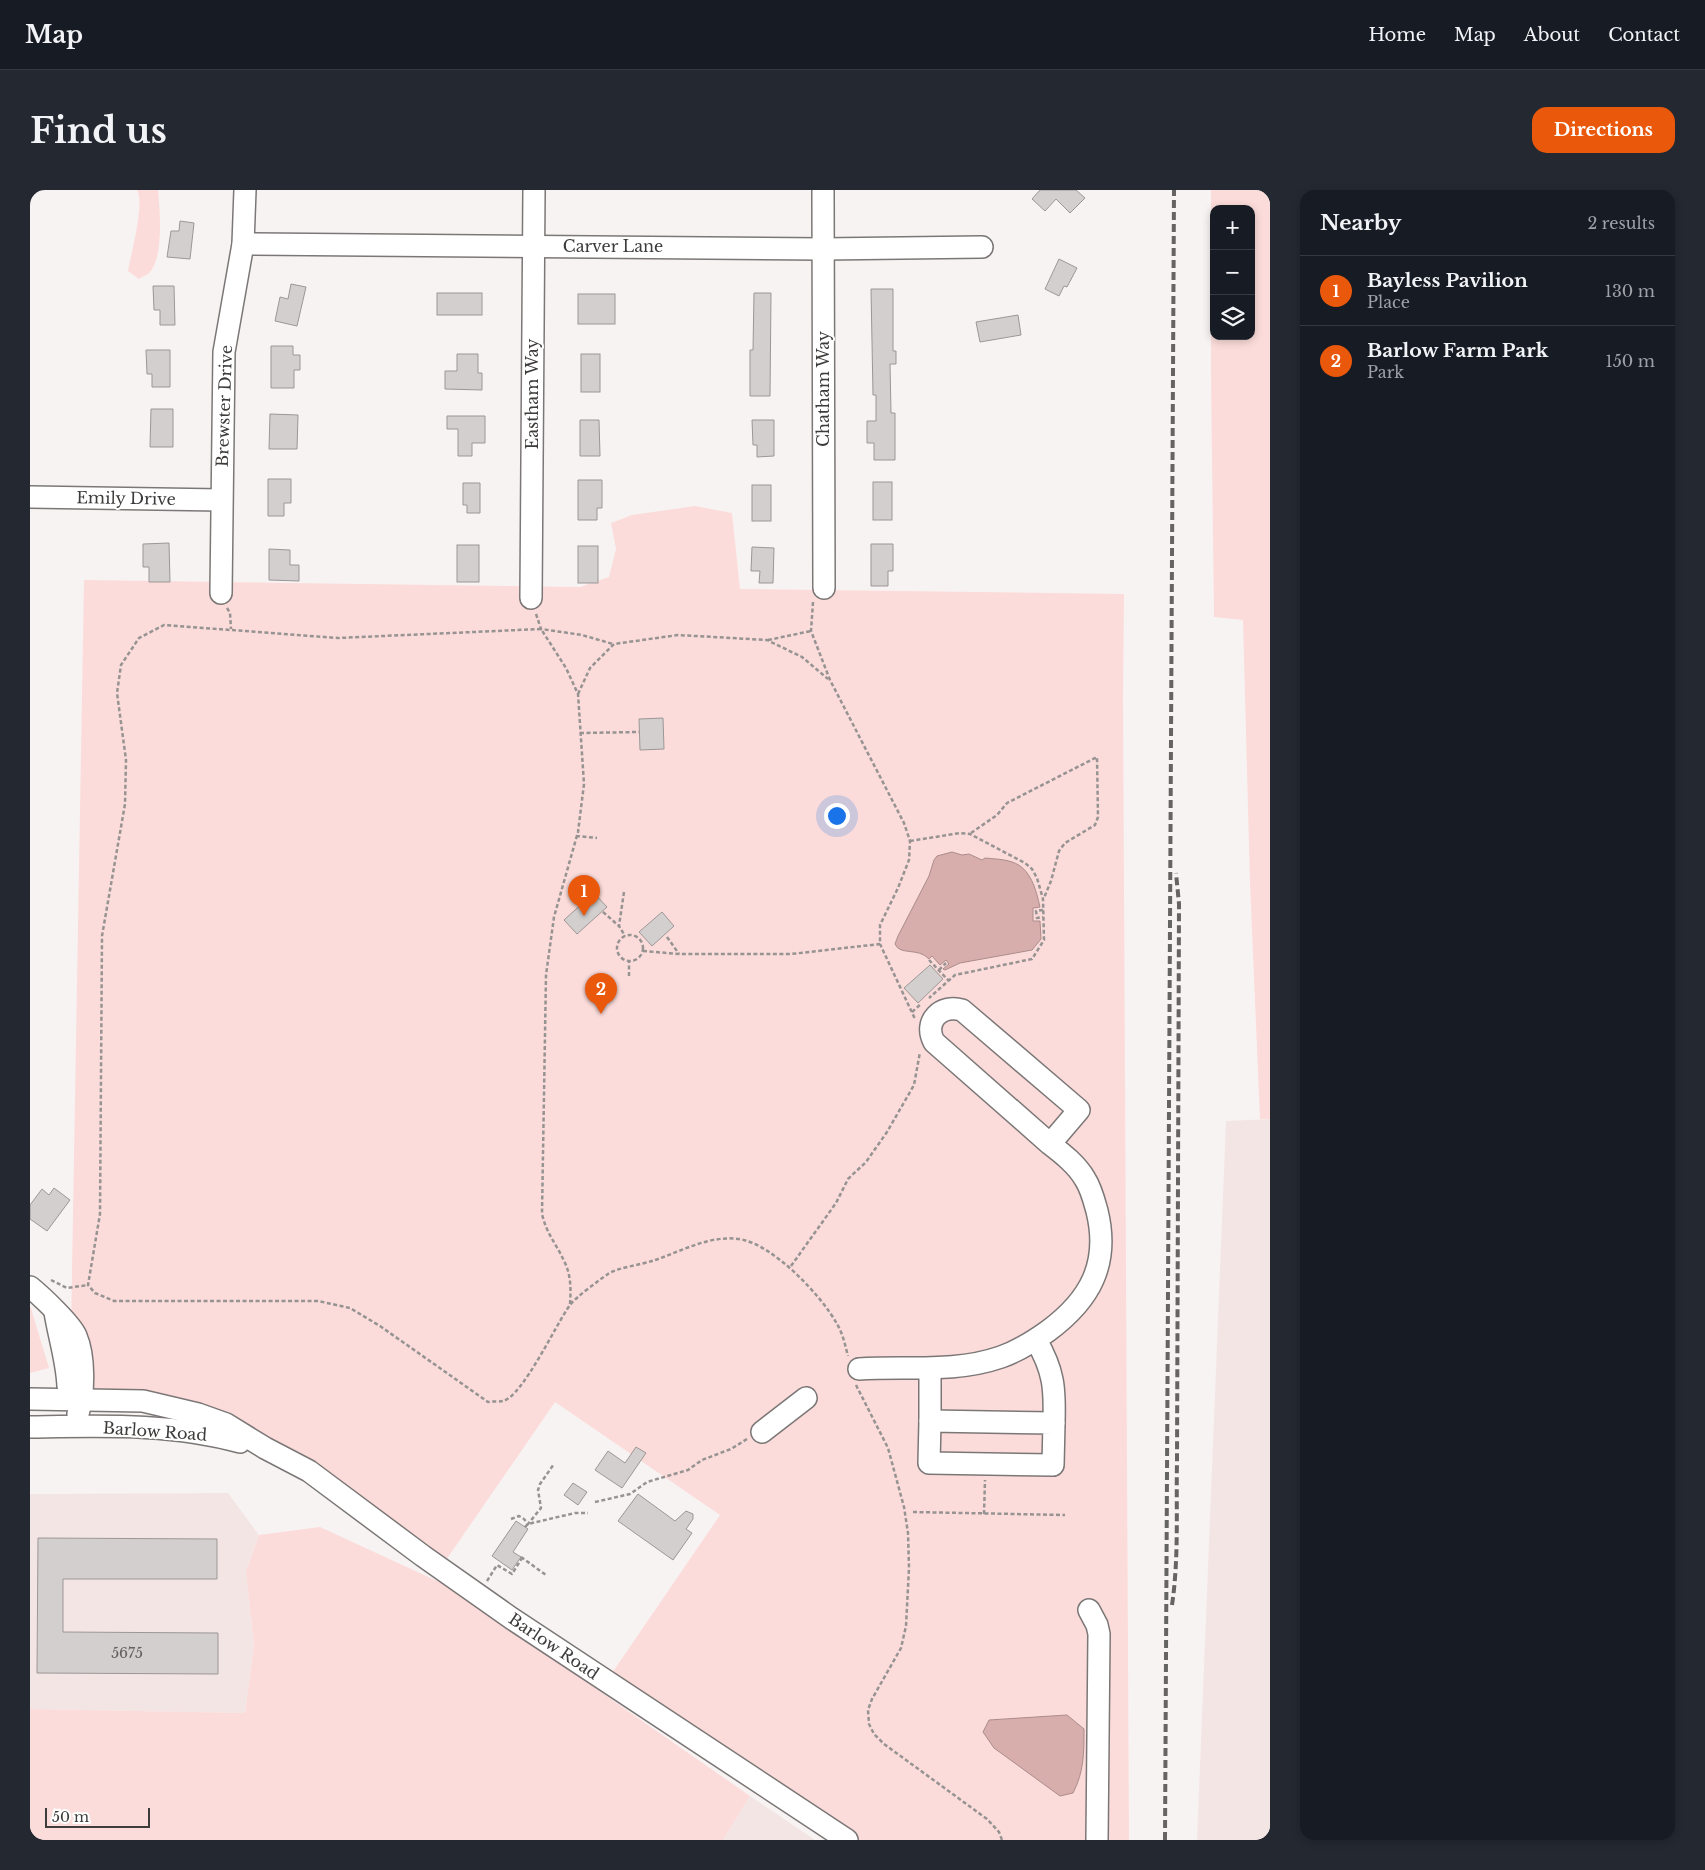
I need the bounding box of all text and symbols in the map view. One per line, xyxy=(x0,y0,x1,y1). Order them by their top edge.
text: Map xyxy=(25,20,83,49)
text: Home xyxy=(1368,24,1426,46)
text: Map xyxy=(1454,24,1496,46)
text: About xyxy=(1524,24,1580,46)
text: Contact xyxy=(1608,24,1680,46)
button: Directions xyxy=(1532,107,1675,153)
text: Find us xyxy=(30,109,167,152)
map controls xyxy=(1210,205,1255,340)
button: + xyxy=(1210,205,1255,250)
text: Nearby xyxy=(1320,210,1401,236)
text: 2 results xyxy=(1587,213,1655,233)
street label: Carver Lane xyxy=(563,236,663,256)
button: − xyxy=(1210,250,1255,295)
text: Bayless Pavilion xyxy=(1367,269,1528,292)
text: 1 xyxy=(1333,281,1339,301)
text: 130 m xyxy=(1605,281,1655,301)
text: Place xyxy=(1367,292,1410,312)
button: layers xyxy=(1210,295,1255,340)
street label: Chatham Way xyxy=(813,330,833,447)
street label: Eastham Way xyxy=(522,338,542,449)
text: Barlow Farm Park xyxy=(1367,339,1548,362)
street label: Brewster Drive xyxy=(212,345,236,467)
text: 2 xyxy=(1331,351,1341,371)
text: 150 m xyxy=(1606,351,1655,371)
text: Park xyxy=(1367,362,1404,382)
street label: Emily Drive xyxy=(76,487,176,509)
your location xyxy=(824,803,850,829)
pin: 1 xyxy=(568,875,600,916)
pin: 2 xyxy=(585,973,617,1014)
street label: Barlow Road xyxy=(102,1417,208,1445)
street label: Barlow Road xyxy=(505,1609,603,1684)
house number: 5675 xyxy=(111,1644,143,1662)
scale bar xyxy=(45,1805,150,1828)
text: 50 m xyxy=(52,1808,89,1826)

